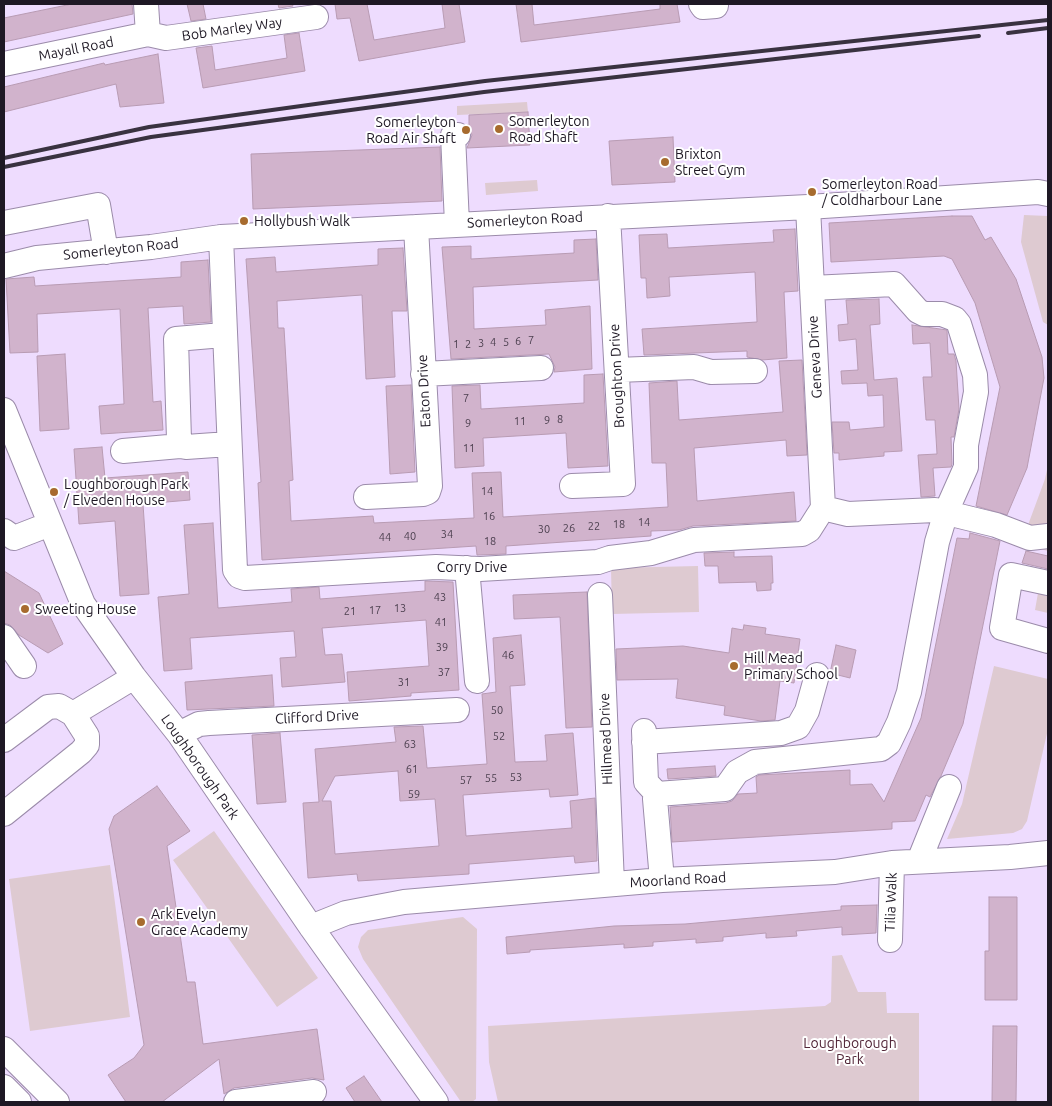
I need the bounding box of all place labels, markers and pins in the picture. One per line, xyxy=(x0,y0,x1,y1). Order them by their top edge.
place label: Somerleyton Road Shaft xyxy=(509,113,589,146)
place label: Somerleyton Road Air Shaft xyxy=(366,114,456,146)
marker: Somerleyton Road Shaft xyxy=(493,123,505,135)
marker: Somerleyton Road Air Shaft xyxy=(460,124,472,136)
place label: Brixton Street Gym xyxy=(675,146,745,178)
marker: Brixton Street Gym xyxy=(659,156,671,168)
place label: Somerleyton Road / Coldharbour Lane xyxy=(822,176,942,208)
marker: Somerleyton Road / Coldharbour Lane xyxy=(806,186,818,198)
place label: Hollybush Walk xyxy=(254,213,350,229)
marker: Hollybush Walk xyxy=(238,215,250,227)
place label: Loughborough Park / Elveden House xyxy=(64,476,188,508)
marker: Loughborough Park / Elveden House xyxy=(48,486,60,498)
place label: Sweeting House xyxy=(35,601,137,617)
marker: Sweeting House xyxy=(19,603,31,615)
place label: Hill Mead Primary School xyxy=(744,650,838,682)
marker: Hill Mead Primary School xyxy=(728,660,740,672)
place label: Ark Evelyn Grace Academy xyxy=(151,906,248,939)
marker: Ark Evelyn Grace Academy xyxy=(135,916,147,928)

